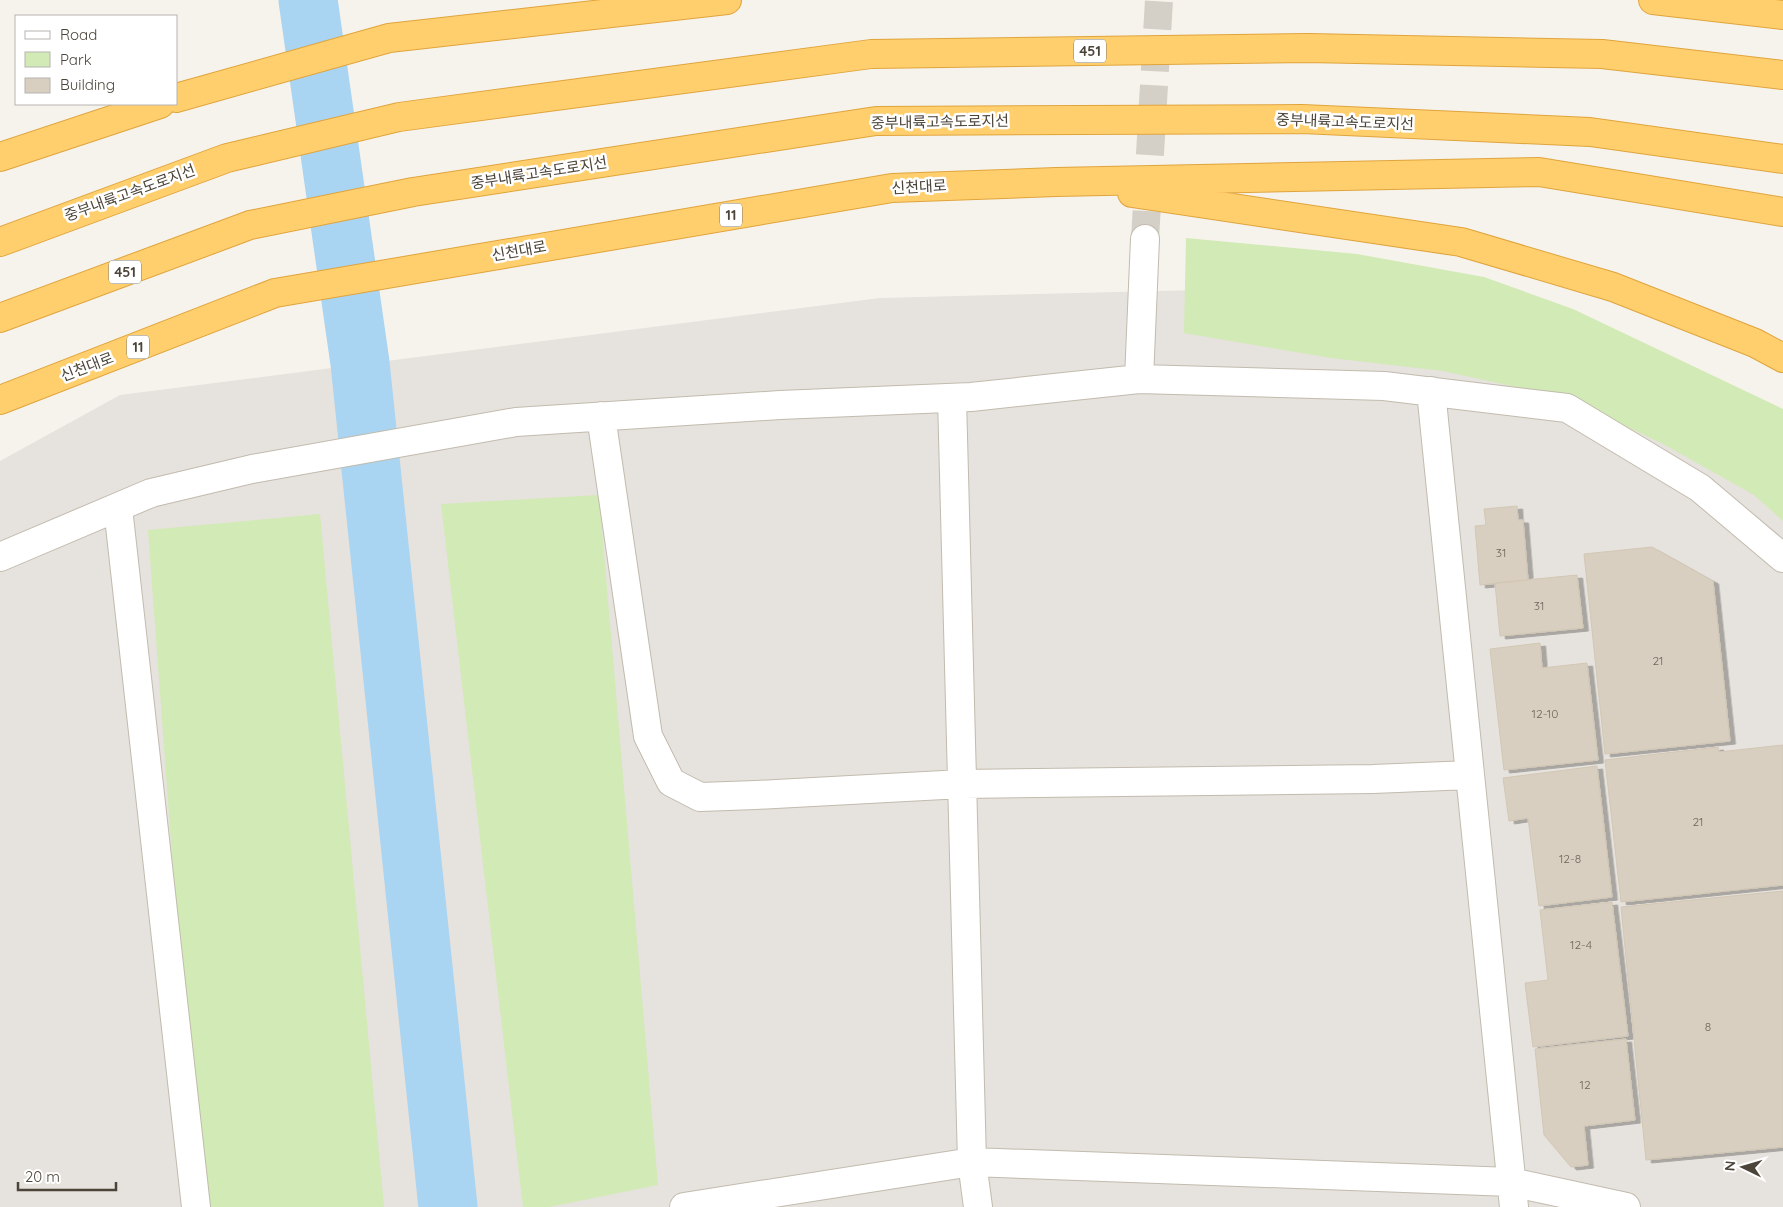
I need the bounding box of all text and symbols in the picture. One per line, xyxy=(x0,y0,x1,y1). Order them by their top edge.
legend xyxy=(15,15,178,105)
text: Road xyxy=(60,25,97,44)
road number: 451 xyxy=(1074,40,1106,62)
text: Park xyxy=(60,50,92,69)
text: Building xyxy=(60,75,115,94)
street label: 중부내륙고속도로지선 xyxy=(1276,110,1414,133)
street label: 중부내륙고속도로지선 xyxy=(871,111,1009,132)
street label: 중부내륙고속도로지선 xyxy=(469,152,609,193)
street label: 중부내륙고속도로지선 xyxy=(62,160,198,225)
street label: 신천대로 xyxy=(891,176,947,197)
road number: 11 xyxy=(720,204,742,226)
street label: 신천대로 xyxy=(490,236,548,265)
road number: 451 xyxy=(109,260,141,284)
road number: 11 xyxy=(127,336,149,358)
street label: 신천대로 xyxy=(58,348,116,385)
house number: 31 xyxy=(1496,545,1506,560)
house number: 31 xyxy=(1534,598,1544,613)
house number: 21 xyxy=(1652,653,1664,668)
house number: 12-10 xyxy=(1532,706,1558,721)
house number: 21 xyxy=(1692,814,1704,829)
house number: 12-8 xyxy=(1559,851,1581,866)
house number: 12-4 xyxy=(1570,937,1592,952)
house number: 8 xyxy=(1705,1019,1711,1034)
house number: 12 xyxy=(1579,1077,1591,1092)
north arrow xyxy=(1718,1142,1768,1192)
scale bar xyxy=(18,1160,115,1192)
text: N xyxy=(1721,1160,1739,1172)
text: 20 m xyxy=(25,1167,60,1186)

